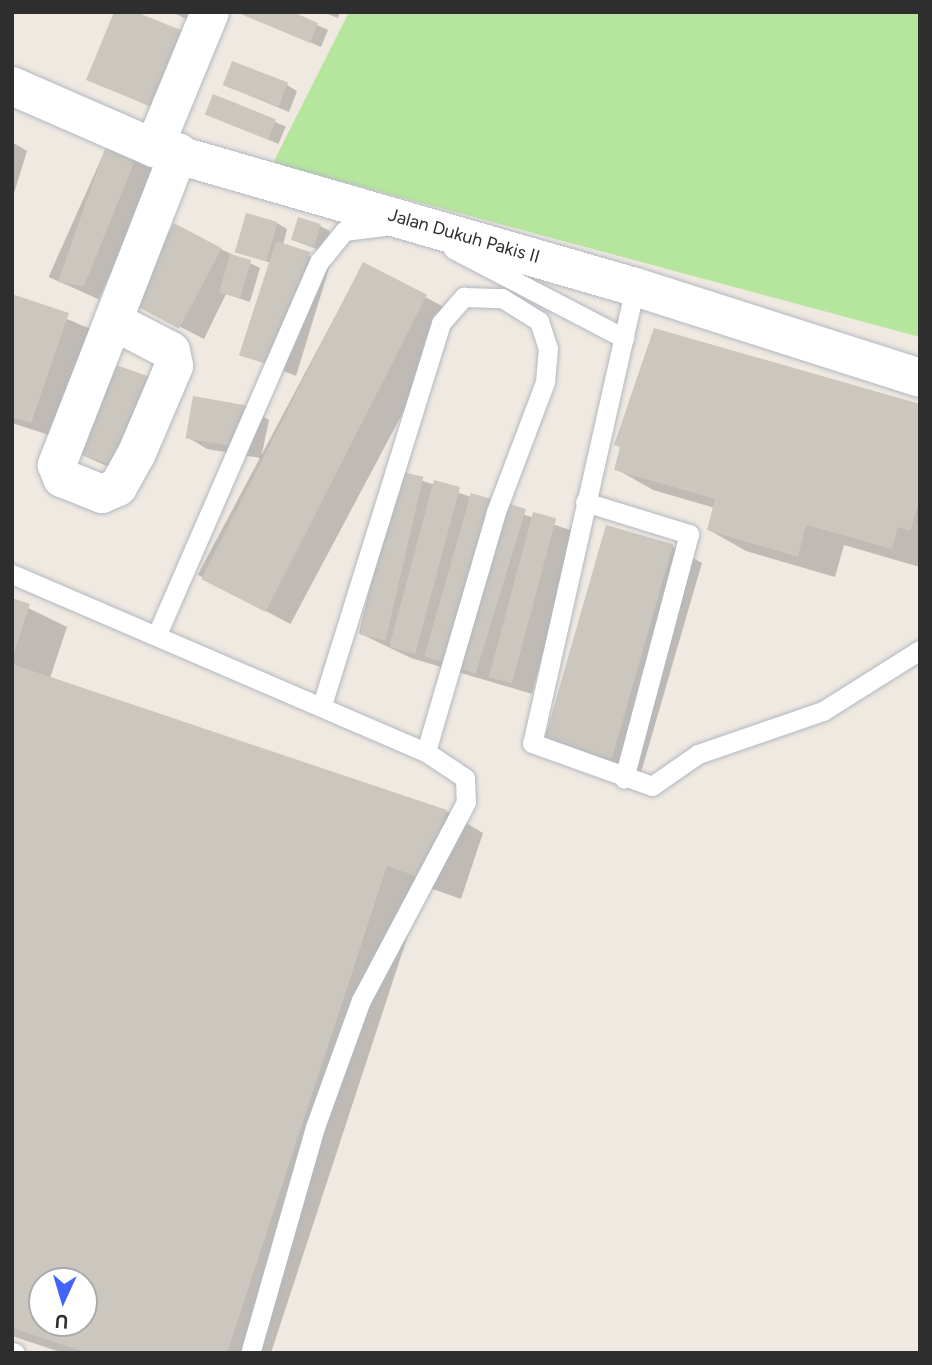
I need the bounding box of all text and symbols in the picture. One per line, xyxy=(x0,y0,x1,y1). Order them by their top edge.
street label: Jalan Dukuh Pakis II xyxy=(386,204,542,268)
north arrow xyxy=(28,1267,98,1337)
text: U xyxy=(54,1310,69,1333)

